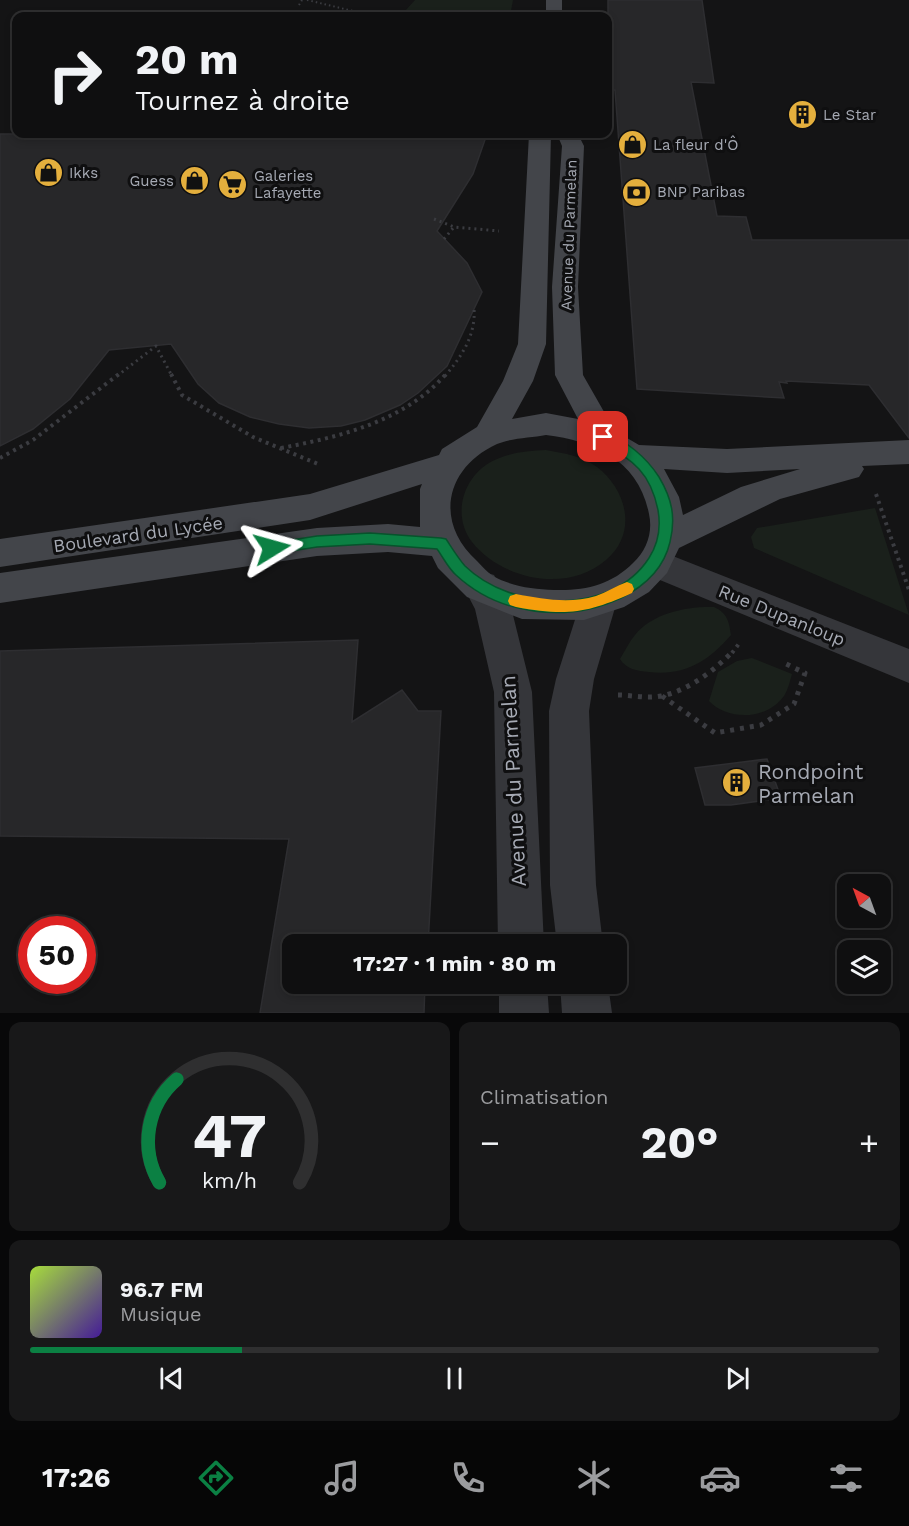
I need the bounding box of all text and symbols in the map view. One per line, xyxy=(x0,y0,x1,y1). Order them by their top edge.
text: 20 m xyxy=(135,35,239,84)
icon: right xyxy=(36,36,114,114)
text: Tournez à droite xyxy=(135,85,350,117)
building icon: Le Star xyxy=(786,99,818,131)
place label: Le Star xyxy=(823,106,876,124)
shop icon: La fleur d'Ô xyxy=(616,129,648,161)
place label: La fleur d'Ô xyxy=(653,135,738,154)
shop icon: Ikks xyxy=(32,157,64,189)
street label: Avenue du Parmelan xyxy=(557,159,581,311)
place label: Ikks xyxy=(69,164,98,182)
shop icon: Guess xyxy=(179,165,211,197)
place label: Galeries Lafayette xyxy=(254,167,321,202)
supermarket icon: Galeries Lafayette xyxy=(217,169,249,201)
place label: Guess xyxy=(129,172,174,190)
bank icon: BNP Paribas xyxy=(620,176,652,208)
place label: BNP Paribas xyxy=(657,183,745,201)
pin xyxy=(577,411,628,462)
icon: arrive xyxy=(586,420,619,453)
street label: Boulevard du Lycée xyxy=(52,512,224,556)
position arrow xyxy=(240,516,304,580)
street label: Rue Dupanloup xyxy=(716,580,848,650)
street label: Avenue du Parmelan xyxy=(495,675,531,887)
place label: Rondpoint Parmelan xyxy=(758,759,864,808)
building icon: Rondpoint Parmelan xyxy=(721,767,753,799)
north arrow xyxy=(837,874,891,928)
map controls xyxy=(837,874,891,994)
speed limit sign: 50 xyxy=(18,916,96,994)
button: layers xyxy=(837,940,891,994)
text: 17:27 · 1 min · 80 m xyxy=(353,951,556,976)
text: Climatisation xyxy=(480,1085,608,1109)
text: 47 xyxy=(192,1099,267,1172)
text: 20° xyxy=(640,1116,719,1169)
text: − xyxy=(480,1123,500,1162)
text: + xyxy=(859,1123,879,1162)
text: km/h xyxy=(202,1169,257,1194)
text: 96.7 FM xyxy=(120,1277,204,1302)
text: Musique xyxy=(120,1302,202,1326)
icon: previous xyxy=(155,1362,188,1395)
icon: pause xyxy=(438,1362,471,1395)
icon: next xyxy=(721,1362,754,1395)
icon: directions xyxy=(195,1457,237,1499)
icon: music xyxy=(321,1457,363,1499)
icon: phone xyxy=(447,1457,489,1499)
icon: climate xyxy=(573,1457,615,1499)
icon: car xyxy=(699,1457,741,1499)
icon: filters xyxy=(825,1457,867,1499)
text: 17:26 xyxy=(42,1462,110,1494)

